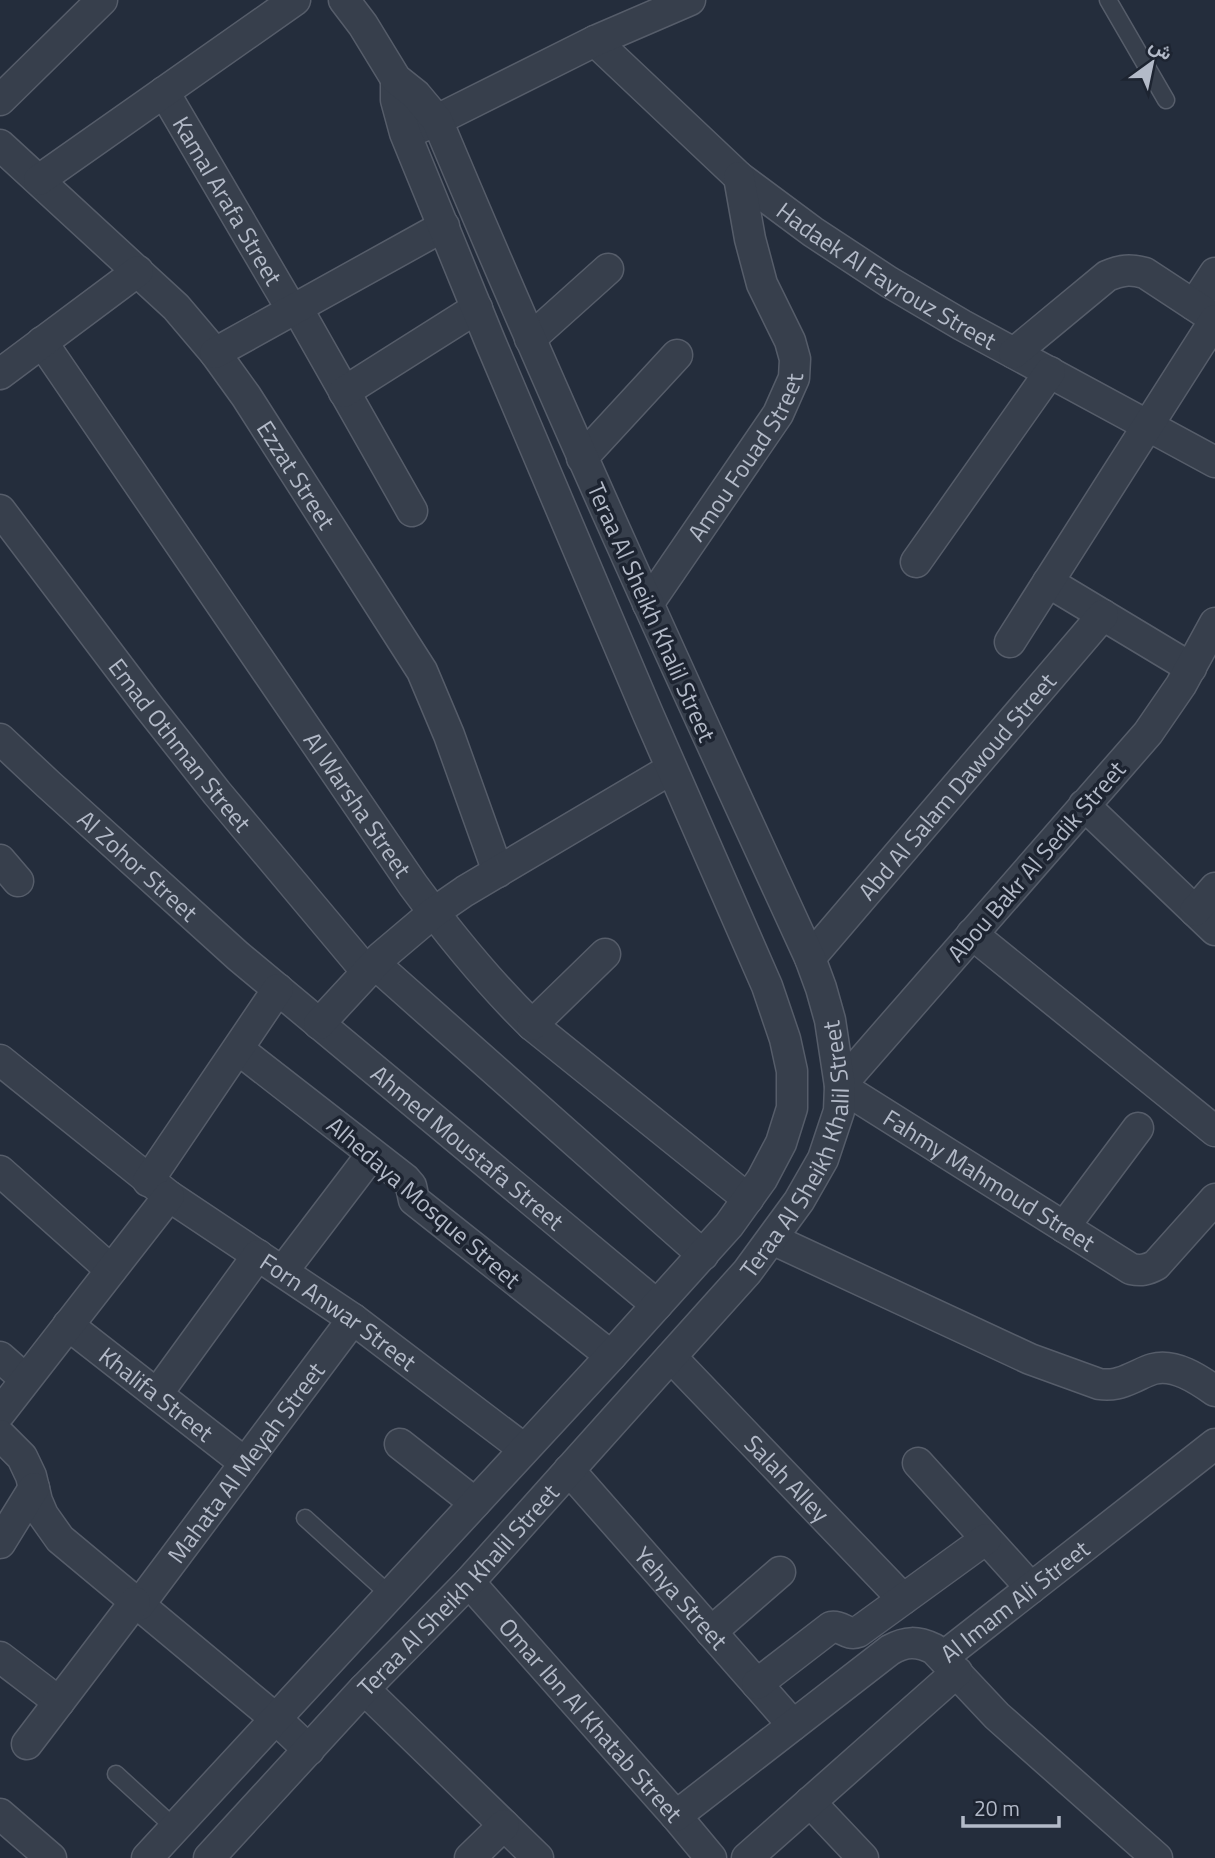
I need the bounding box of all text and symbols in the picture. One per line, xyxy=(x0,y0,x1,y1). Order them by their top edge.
north arrow xyxy=(1117,28,1187,98)
text: ش xyxy=(1144,30,1179,67)
street label: Kamal Arafa Street xyxy=(164,109,292,292)
street label: Hadaek Al Fayrouz Street xyxy=(769,193,1004,359)
street label: Amou Fouad Street xyxy=(678,372,812,548)
street label: Ezzat Street xyxy=(248,413,345,537)
street label: Teraa Al Sheikh Khalil Street xyxy=(579,477,726,748)
street label: Emad Othman Street xyxy=(100,650,261,840)
street label: Abd Al Salam Dawoud Street xyxy=(849,664,1065,908)
street label: Al Warsha Street xyxy=(295,724,421,885)
street label: Abou Bakr Al Sedik Street xyxy=(938,752,1134,970)
street label: Al Zohor Street xyxy=(70,801,207,930)
street label: Teraa Al Sheikh Khalil Street xyxy=(731,1018,858,1285)
street label: Ahmed Moustafa Street xyxy=(363,1056,572,1239)
street label: Fahmy Mahmoud Street xyxy=(877,1100,1103,1261)
street label: Alhedaya Mosque Street xyxy=(319,1108,529,1297)
street label: Forn Anwar Street xyxy=(253,1244,425,1380)
street label: Khalifa Street xyxy=(91,1338,222,1450)
street label: Mahata Al Meyah Street xyxy=(158,1354,333,1571)
street label: Salah Alley xyxy=(736,1426,838,1531)
street label: Teraa Al Sheikh Khalil Street xyxy=(349,1475,568,1704)
street label: Al Imam Ali Street xyxy=(932,1531,1097,1671)
street label: Yehya Street xyxy=(626,1538,737,1658)
street label: Omar Ibn Al Khatab Street xyxy=(491,1610,692,1830)
scale bar xyxy=(963,1784,1059,1828)
text: 20 m xyxy=(974,1792,1020,1824)

